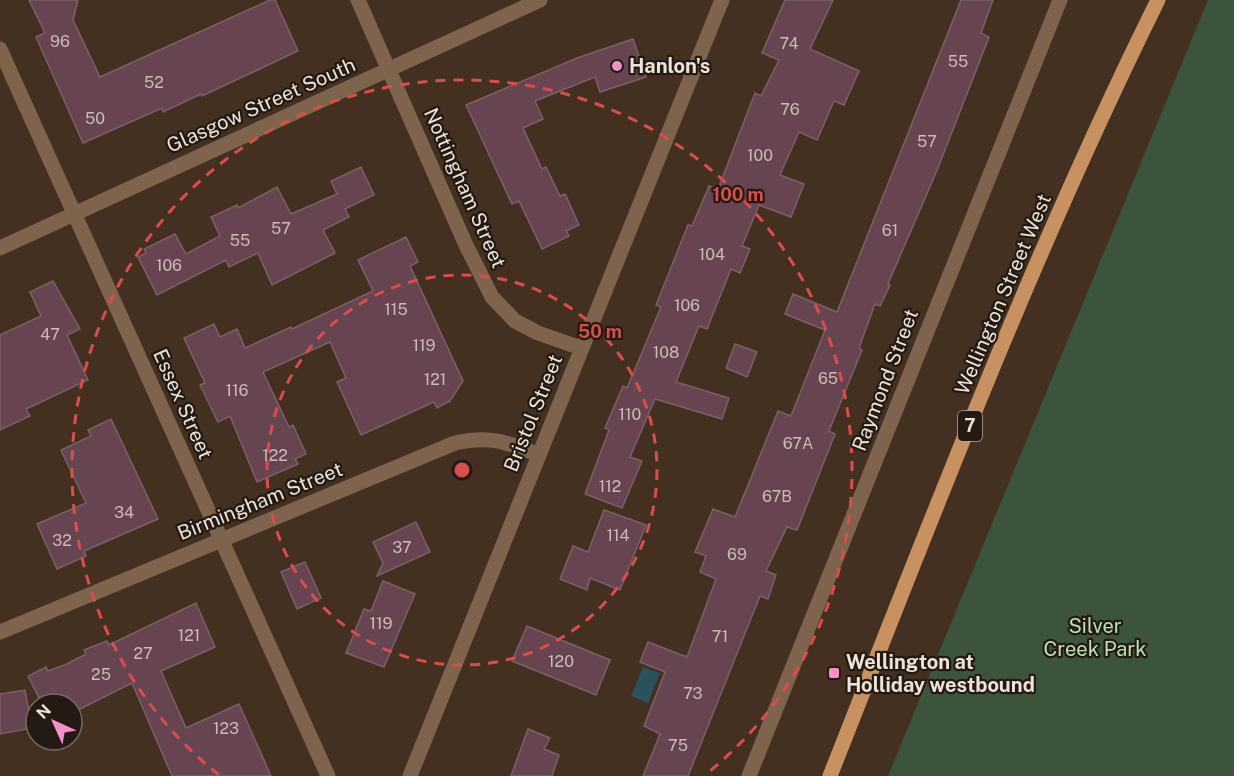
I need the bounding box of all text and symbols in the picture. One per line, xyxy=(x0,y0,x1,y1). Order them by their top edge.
house number: 96 xyxy=(50,32,70,51)
house number: 74 xyxy=(779,34,799,53)
house number: 55 xyxy=(948,52,968,71)
street label: Glasgow Street South xyxy=(163,53,359,157)
place label: Hanlon's xyxy=(629,54,710,78)
marker: Hanlon's xyxy=(610,59,624,73)
house number: 52 xyxy=(144,73,164,92)
house number: 76 xyxy=(780,100,800,119)
street label: Nottingham Street xyxy=(419,104,511,272)
house number: 50 xyxy=(85,109,105,128)
house number: 57 xyxy=(917,132,937,151)
house number: 100 xyxy=(747,146,773,165)
text: 100 m xyxy=(712,184,764,205)
street label: Wellington Street West xyxy=(950,190,1056,398)
house number: 57 xyxy=(271,219,291,238)
house number: 61 xyxy=(882,221,898,240)
house number: 55 xyxy=(230,231,250,250)
house number: 104 xyxy=(699,245,725,264)
house number: 106 xyxy=(156,256,182,275)
house number: 106 xyxy=(674,296,700,315)
house number: 115 xyxy=(384,300,408,319)
street label: Raymond Street xyxy=(847,306,923,454)
text: 50 m xyxy=(578,321,622,342)
house number: 47 xyxy=(40,325,60,344)
house number: 119 xyxy=(412,336,436,355)
house number: 108 xyxy=(653,343,679,362)
street label: Essex Street xyxy=(148,345,218,463)
street label: Bristol Street xyxy=(499,351,567,475)
house number: 65 xyxy=(818,369,838,388)
house number: 121 xyxy=(424,370,446,389)
house number: 116 xyxy=(226,381,249,400)
house number: 110 xyxy=(619,405,642,424)
road number: 7 xyxy=(958,411,982,441)
house number: 67A xyxy=(783,434,813,453)
house number: 122 xyxy=(262,446,288,465)
street label: Birmingham Street xyxy=(174,457,346,545)
centre of rings xyxy=(452,460,472,480)
house number: 112 xyxy=(599,477,621,496)
house number: 67B xyxy=(762,487,792,506)
house number: 34 xyxy=(114,503,134,522)
house number: 114 xyxy=(606,526,630,545)
house number: 32 xyxy=(52,531,72,550)
house number: 37 xyxy=(392,538,412,557)
house number: 69 xyxy=(727,545,747,564)
house number: 119 xyxy=(369,614,393,633)
park label: Silver Creek Park xyxy=(1044,614,1146,661)
house number: 121 xyxy=(178,626,200,645)
house number: 71 xyxy=(712,627,728,646)
house number: 27 xyxy=(133,644,153,663)
place label: Wellington at Holliday westbound xyxy=(846,650,1035,697)
house number: 120 xyxy=(548,652,574,671)
house number: 25 xyxy=(91,665,111,684)
marker: Wellington at Holliday westbound xyxy=(827,666,841,680)
house number: 73 xyxy=(683,684,703,703)
north arrow xyxy=(24,692,84,752)
text: N xyxy=(33,701,55,723)
house number: 123 xyxy=(213,719,239,738)
house number: 75 xyxy=(668,736,688,755)

